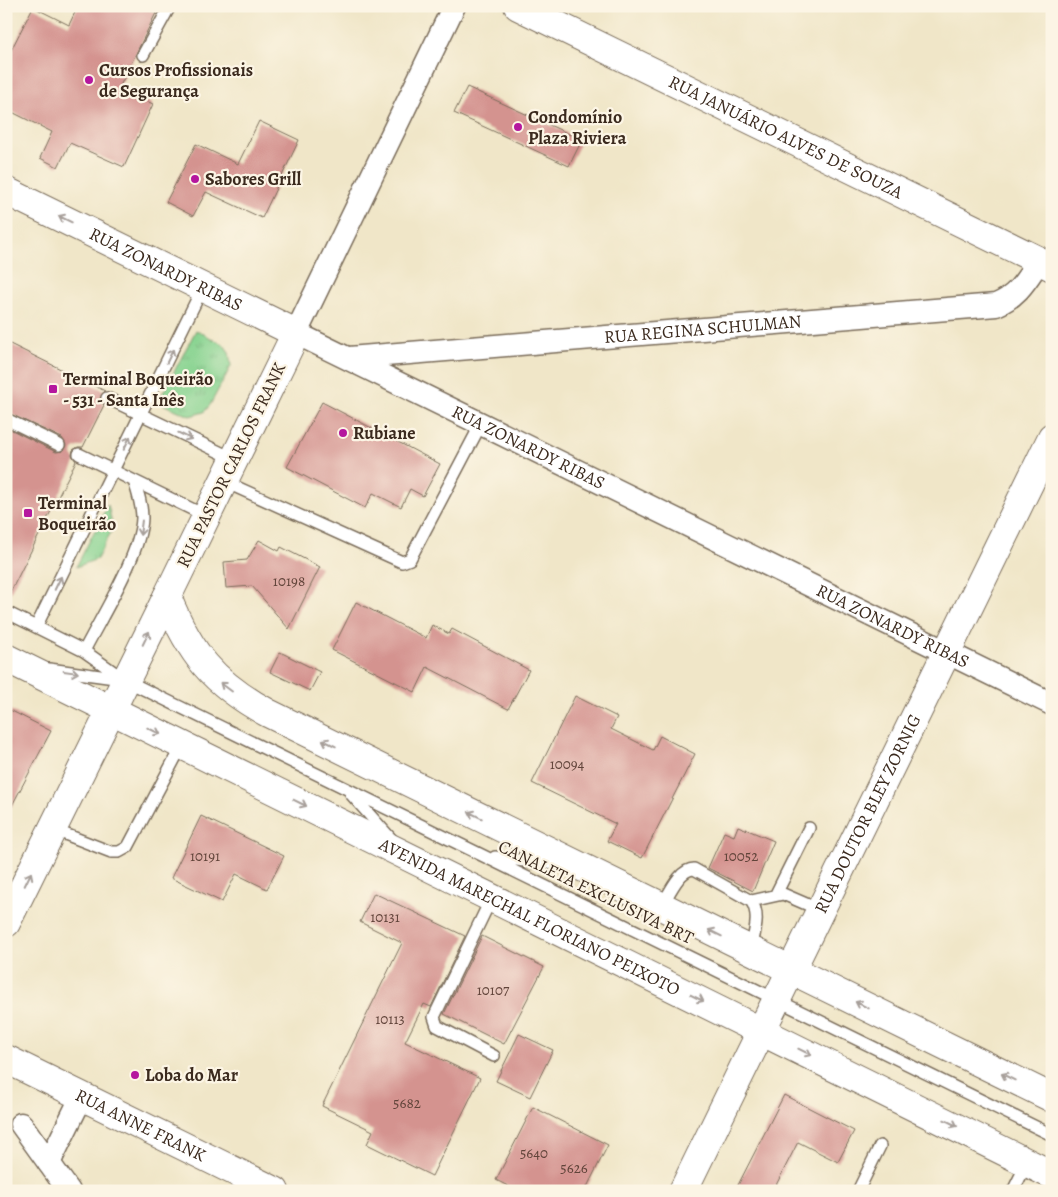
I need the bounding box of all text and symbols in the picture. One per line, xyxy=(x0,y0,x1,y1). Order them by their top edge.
place label: Cursos Profissionais de Segurança xyxy=(99,58,253,103)
street label: RUA JANUÁRIO ALVES DE SOUZA xyxy=(665,69,907,204)
marker: Cursos Profissionais de Segurança xyxy=(83,74,95,86)
place label: Condomínio Plaza Riviera xyxy=(528,105,627,150)
marker: Condomínio Plaza Riviera xyxy=(512,121,524,133)
place label: Sabores Grill xyxy=(205,167,301,191)
marker: Sabores Grill xyxy=(189,173,201,185)
one-way arrow xyxy=(58,214,73,224)
street label: RUA ZONARDY RIBAS xyxy=(85,222,246,317)
street label: RUA REGINA SCHULMAN xyxy=(603,309,803,349)
one-way arrow xyxy=(165,348,175,363)
street label: RUA PASTOR CARLOS FRANK xyxy=(171,358,291,572)
place label: Terminal Boqueirão - 531 - Santa Inês xyxy=(63,367,213,412)
marker: Terminal Boqueirão - 531 - Santa Inês xyxy=(47,383,59,395)
street label: RUA ZONARDY RIBAS xyxy=(448,399,609,495)
place label: Rubiane xyxy=(353,421,416,445)
marker: Rubiane xyxy=(337,427,349,439)
one-way arrow xyxy=(177,432,192,441)
one-way arrow xyxy=(123,436,132,451)
place label: Terminal Boqueirão xyxy=(38,491,116,536)
marker: Terminal Boqueirão xyxy=(22,507,34,519)
one-way arrow xyxy=(136,520,146,536)
house number: 10198 xyxy=(273,571,305,591)
one-way arrow xyxy=(54,576,63,591)
street label: RUA ZONARDY RIBAS xyxy=(812,578,973,674)
one-way arrow xyxy=(141,631,151,646)
one-way arrow xyxy=(63,667,79,677)
one-way arrow xyxy=(220,682,233,693)
street label: RUA DOUTOR BLEY ZORNIG xyxy=(809,710,927,917)
one-way arrow xyxy=(147,726,162,736)
one-way arrow xyxy=(322,738,337,748)
house number: 10094 xyxy=(550,754,585,774)
one-way arrow xyxy=(292,799,307,808)
one-way arrow xyxy=(468,810,483,819)
street label: AVENIDA MARECHAL FLORIANO PEIXOTO xyxy=(374,832,684,1001)
street label: CANALETA EXCLUSIVA BRT xyxy=(494,834,698,950)
house number: 10191 xyxy=(190,846,220,866)
house number: 10052 xyxy=(724,846,758,866)
one-way arrow xyxy=(23,872,33,887)
house number: 10131 xyxy=(370,907,400,927)
one-way arrow xyxy=(708,928,723,938)
house number: 10107 xyxy=(477,980,510,1000)
one-way arrow xyxy=(689,994,704,1004)
one-way arrow xyxy=(855,1000,870,1009)
house number: 10113 xyxy=(375,1009,405,1029)
one-way arrow xyxy=(797,1047,812,1057)
place label: Loba do Mar xyxy=(145,1063,239,1087)
marker: Loba do Mar xyxy=(129,1069,141,1081)
one-way arrow xyxy=(1001,1072,1016,1081)
street label: RUA ANNE FRANK xyxy=(71,1083,211,1168)
house number: 5682 xyxy=(393,1093,421,1113)
one-way arrow xyxy=(943,1119,958,1129)
house number: 5640 xyxy=(520,1143,548,1163)
house number: 5626 xyxy=(560,1158,588,1178)

